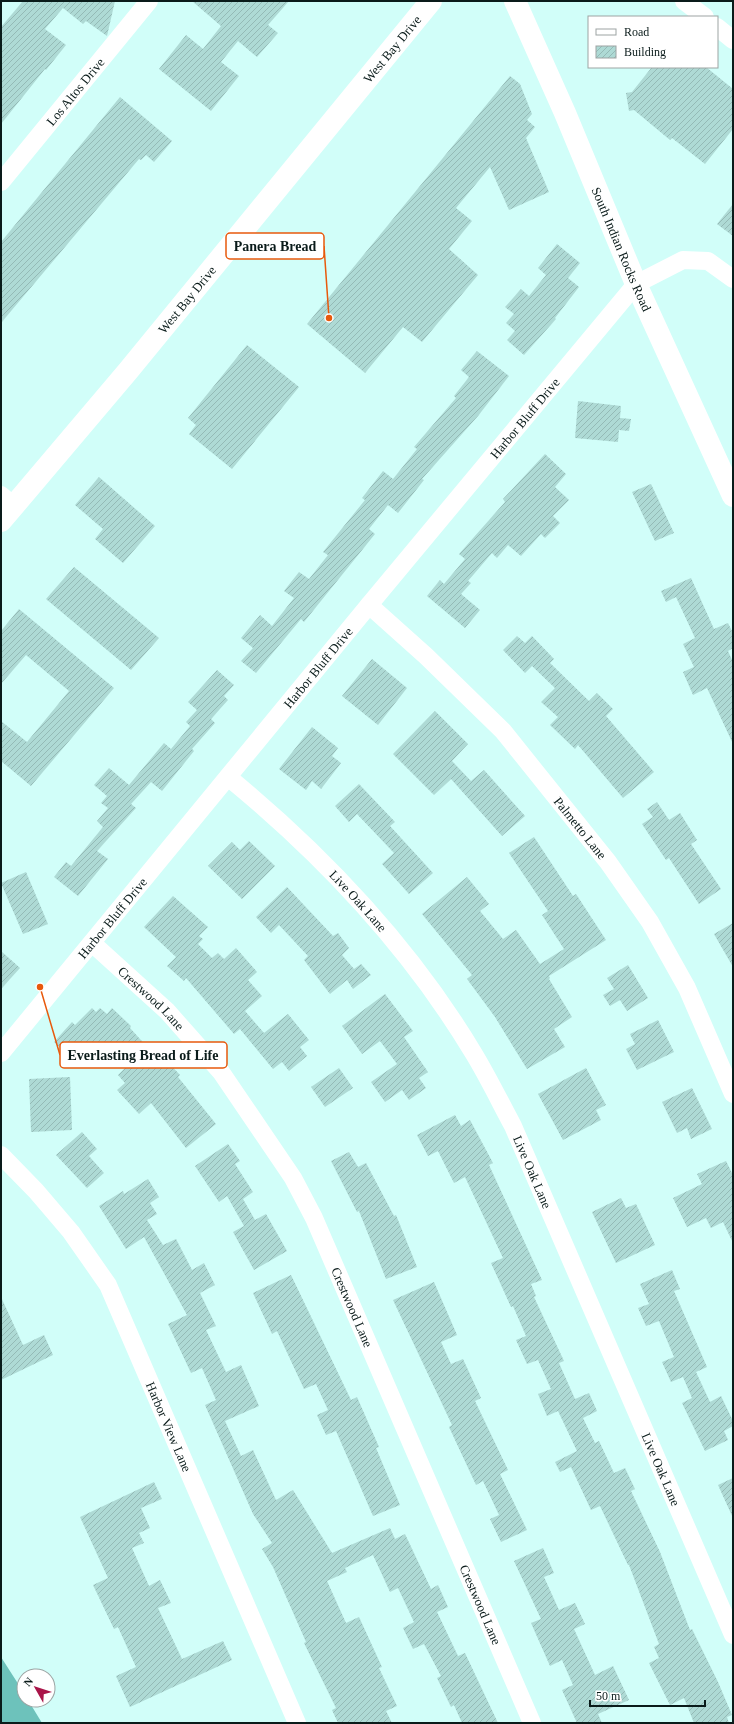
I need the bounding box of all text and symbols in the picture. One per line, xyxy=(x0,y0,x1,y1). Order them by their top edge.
street label: West Bay Drive xyxy=(360,12,424,86)
legend xyxy=(588,16,718,68)
text: Road xyxy=(624,25,649,39)
text: Building xyxy=(624,45,666,59)
street label: Los Altos Drive xyxy=(43,54,107,128)
street label: South Indian Rocks Road xyxy=(589,185,655,314)
callout: Panera Bread xyxy=(226,233,324,259)
text: Panera Bread xyxy=(234,239,316,254)
street label: West Bay Drive xyxy=(155,263,219,336)
street label: Harbor Bluff Drive xyxy=(487,374,563,461)
street label: Harbor Bluff Drive xyxy=(280,624,355,711)
street label: Palmetto Lane xyxy=(551,794,610,862)
street label: Live Oak Lane xyxy=(327,867,390,935)
street label: Harbor Bluff Drive xyxy=(74,874,150,961)
street label: Crestwood Lane xyxy=(115,963,188,1033)
callout: Everlasting Bread of Life xyxy=(60,1042,227,1068)
text: Everlasting Bread of Life xyxy=(67,1048,219,1063)
street label: Live Oak Lane xyxy=(510,1133,555,1211)
street label: Crestwood Lane xyxy=(329,1265,376,1350)
street label: Harbor View Lane xyxy=(143,1379,195,1474)
street label: Live Oak Lane xyxy=(639,1430,684,1508)
street label: Crestwood Lane xyxy=(457,1562,505,1647)
north arrow xyxy=(16,1668,56,1708)
text: N xyxy=(21,1675,35,1689)
scale bar xyxy=(590,1682,705,1708)
text: 50 m xyxy=(596,1689,621,1703)

